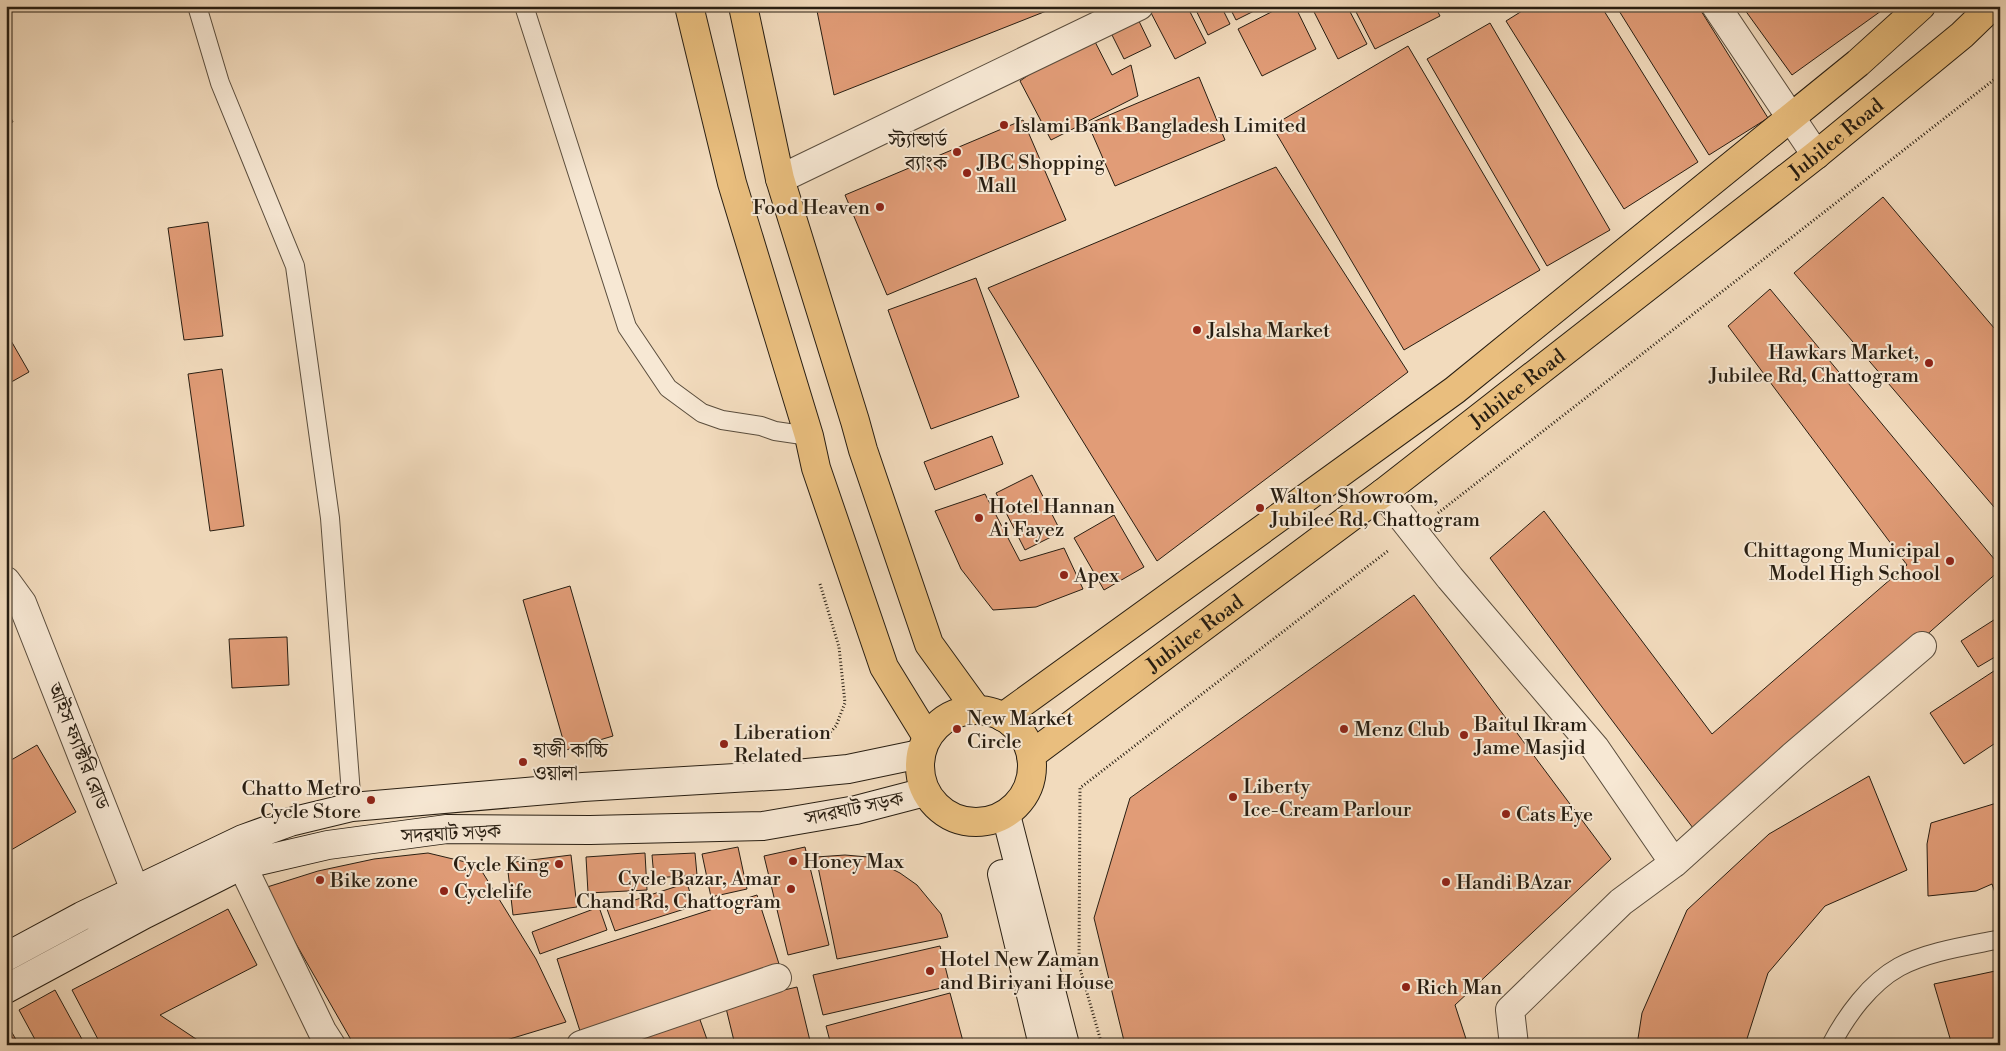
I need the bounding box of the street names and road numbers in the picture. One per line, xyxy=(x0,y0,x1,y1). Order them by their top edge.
street label: Jubilee Road xyxy=(1784,93,1890,186)
street label: Jubilee Road xyxy=(1464,344,1571,435)
street label: Jubilee Road xyxy=(1141,590,1249,679)
street label: আইস ফ্যাক্টরি রোড xyxy=(41,678,116,814)
street label: সদরঘাট সড়ক xyxy=(802,786,907,832)
street label: সদরঘাট সড়ক xyxy=(399,818,503,850)

